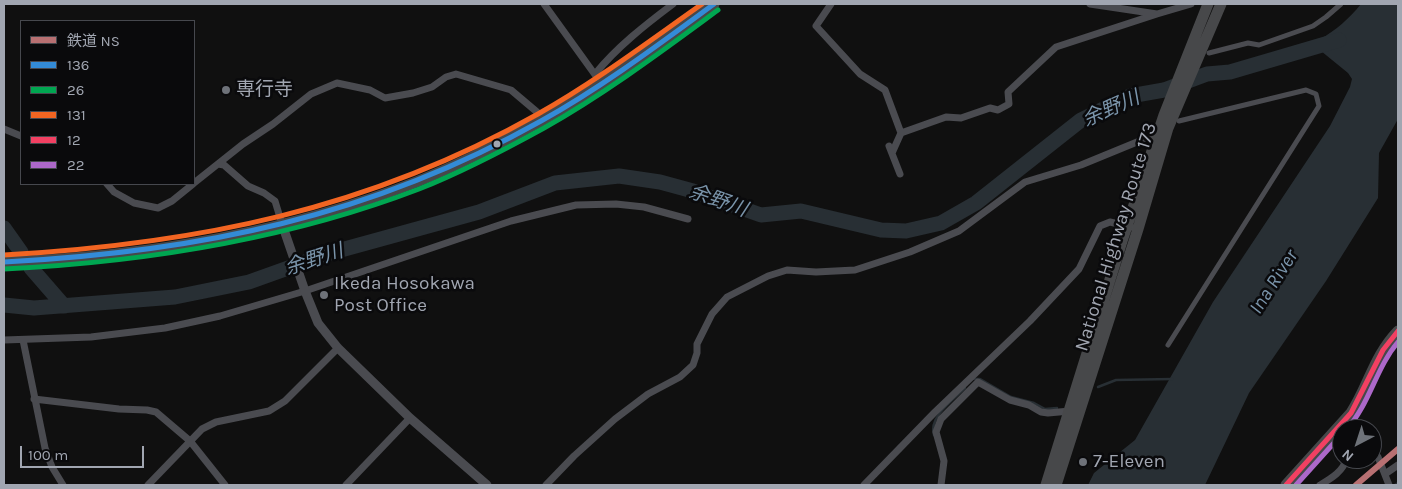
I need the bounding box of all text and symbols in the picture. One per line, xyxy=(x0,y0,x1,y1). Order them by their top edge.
legend xyxy=(20,20,195,185)
text: 鉄道 NS xyxy=(67,32,120,50)
text: 136 xyxy=(67,56,89,74)
place label: 専行寺 xyxy=(236,79,293,101)
text: 26 xyxy=(67,81,84,99)
marker: 専行寺 xyxy=(220,84,232,96)
water label: 余野川 xyxy=(1079,86,1143,132)
text: 131 xyxy=(67,106,86,124)
street label: National Highway Route 173 xyxy=(1070,120,1162,354)
text: 12 xyxy=(67,131,81,149)
unlabelled marker xyxy=(492,139,502,149)
text: 22 xyxy=(67,156,84,174)
water label: 余野川 xyxy=(686,180,750,222)
water label: 余野川 xyxy=(282,239,346,281)
water label: Ina River xyxy=(1244,245,1304,319)
place label: Ikeda Hosokawa Post Office xyxy=(334,273,475,317)
marker: Ikeda Hosokawa Post Office xyxy=(318,289,330,301)
north arrow xyxy=(1332,419,1382,469)
scale bar xyxy=(22,436,146,468)
text: N xyxy=(1338,445,1357,465)
text: 100 m xyxy=(28,446,68,464)
place label: 7-Eleven xyxy=(1093,451,1165,473)
marker: 7-Eleven xyxy=(1077,456,1089,468)

